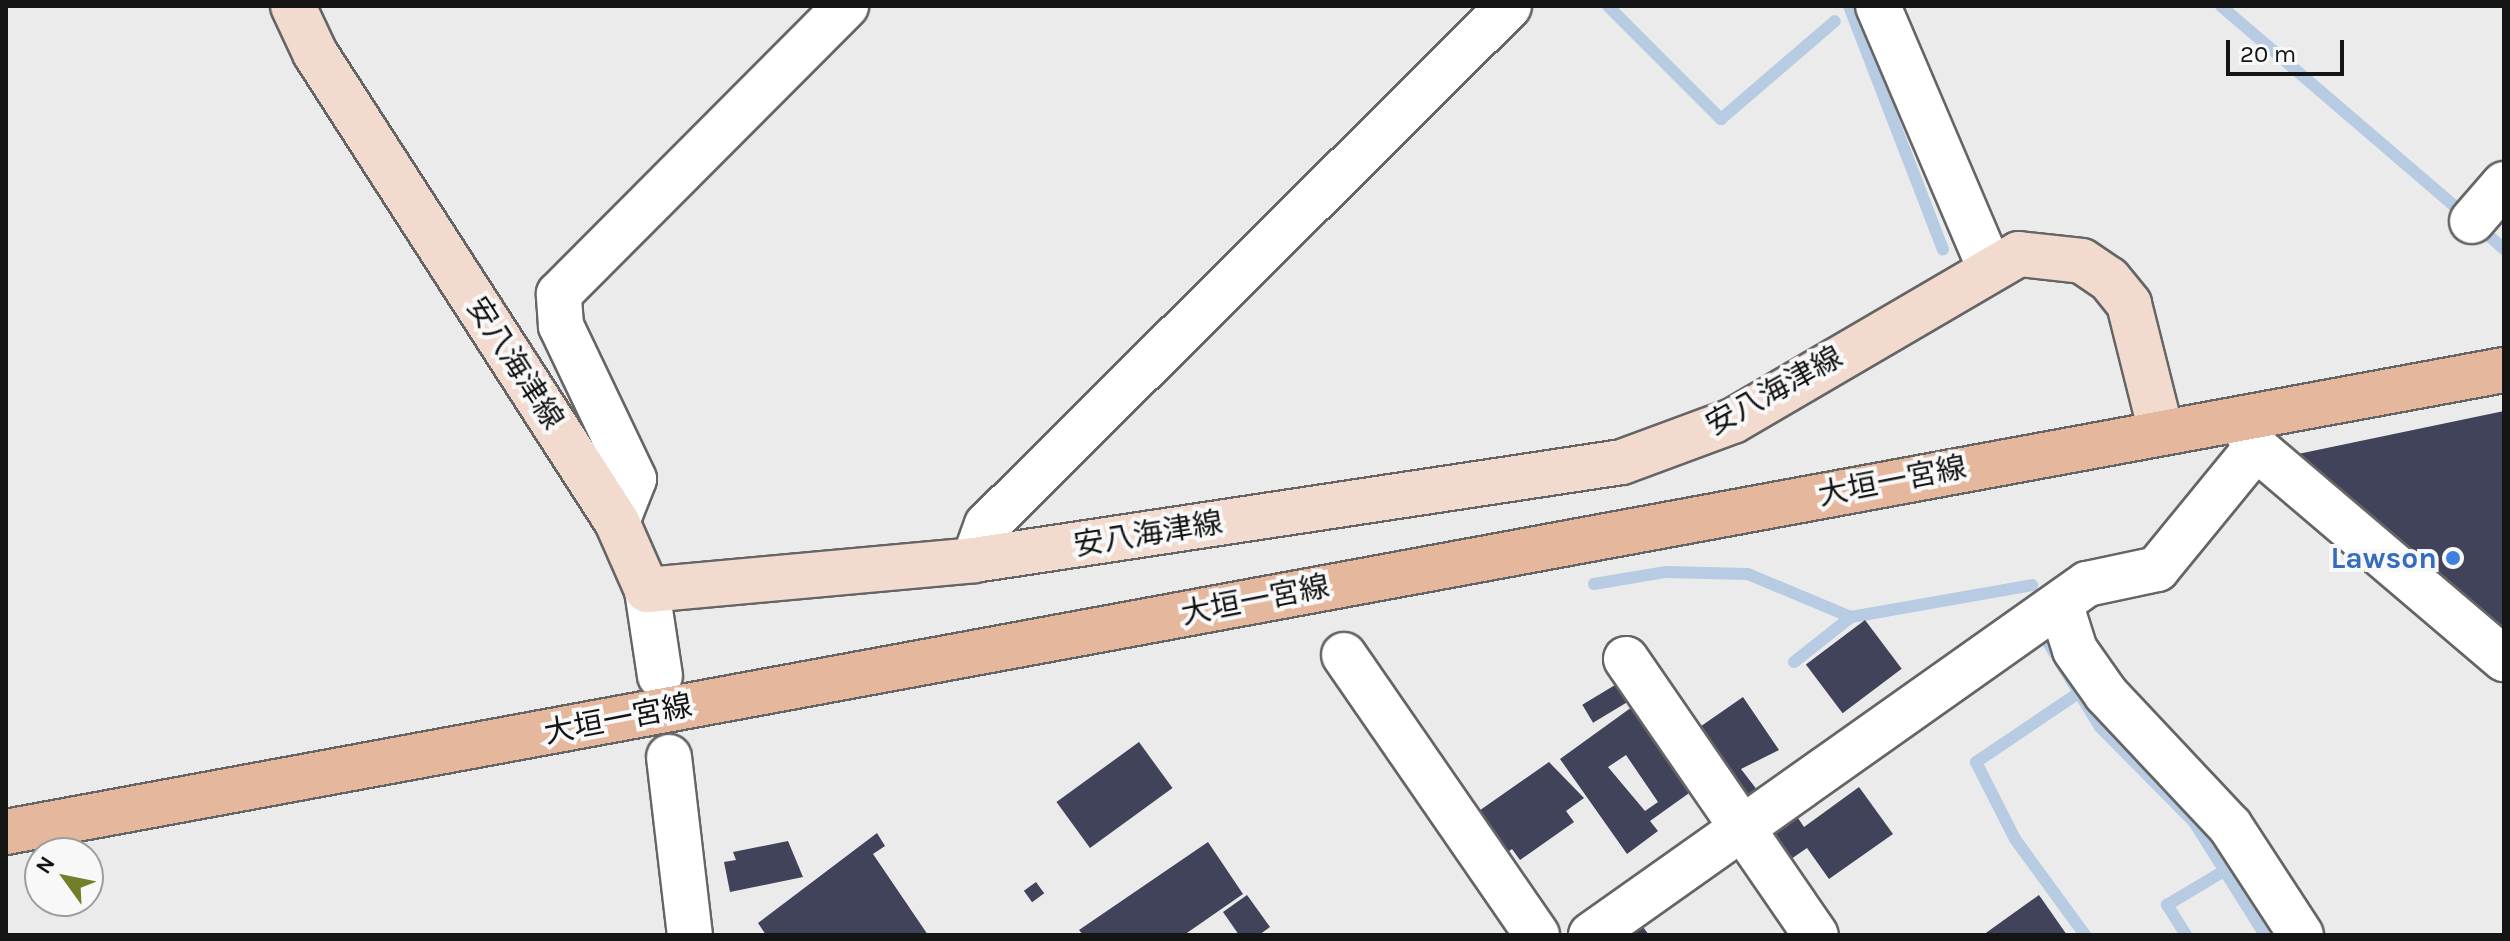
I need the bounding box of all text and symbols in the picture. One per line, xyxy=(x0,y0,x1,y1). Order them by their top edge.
scale bar xyxy=(2230,24,2348,74)
text: 20 m xyxy=(2240,40,2296,68)
street label: 安八海津線 xyxy=(459,290,571,436)
street label: 安八海津線 xyxy=(1700,339,1848,443)
street label: 大垣一宮線 xyxy=(1815,449,1969,513)
street label: 安八海津線 xyxy=(1071,504,1225,564)
place label: Lawson xyxy=(2330,540,2437,576)
marker: Lawson xyxy=(2444,549,2462,567)
street label: 大垣一宮線 xyxy=(1178,568,1332,632)
street label: 大垣一宮線 xyxy=(541,687,695,751)
north arrow xyxy=(24,837,104,917)
text: N xyxy=(30,851,61,879)

